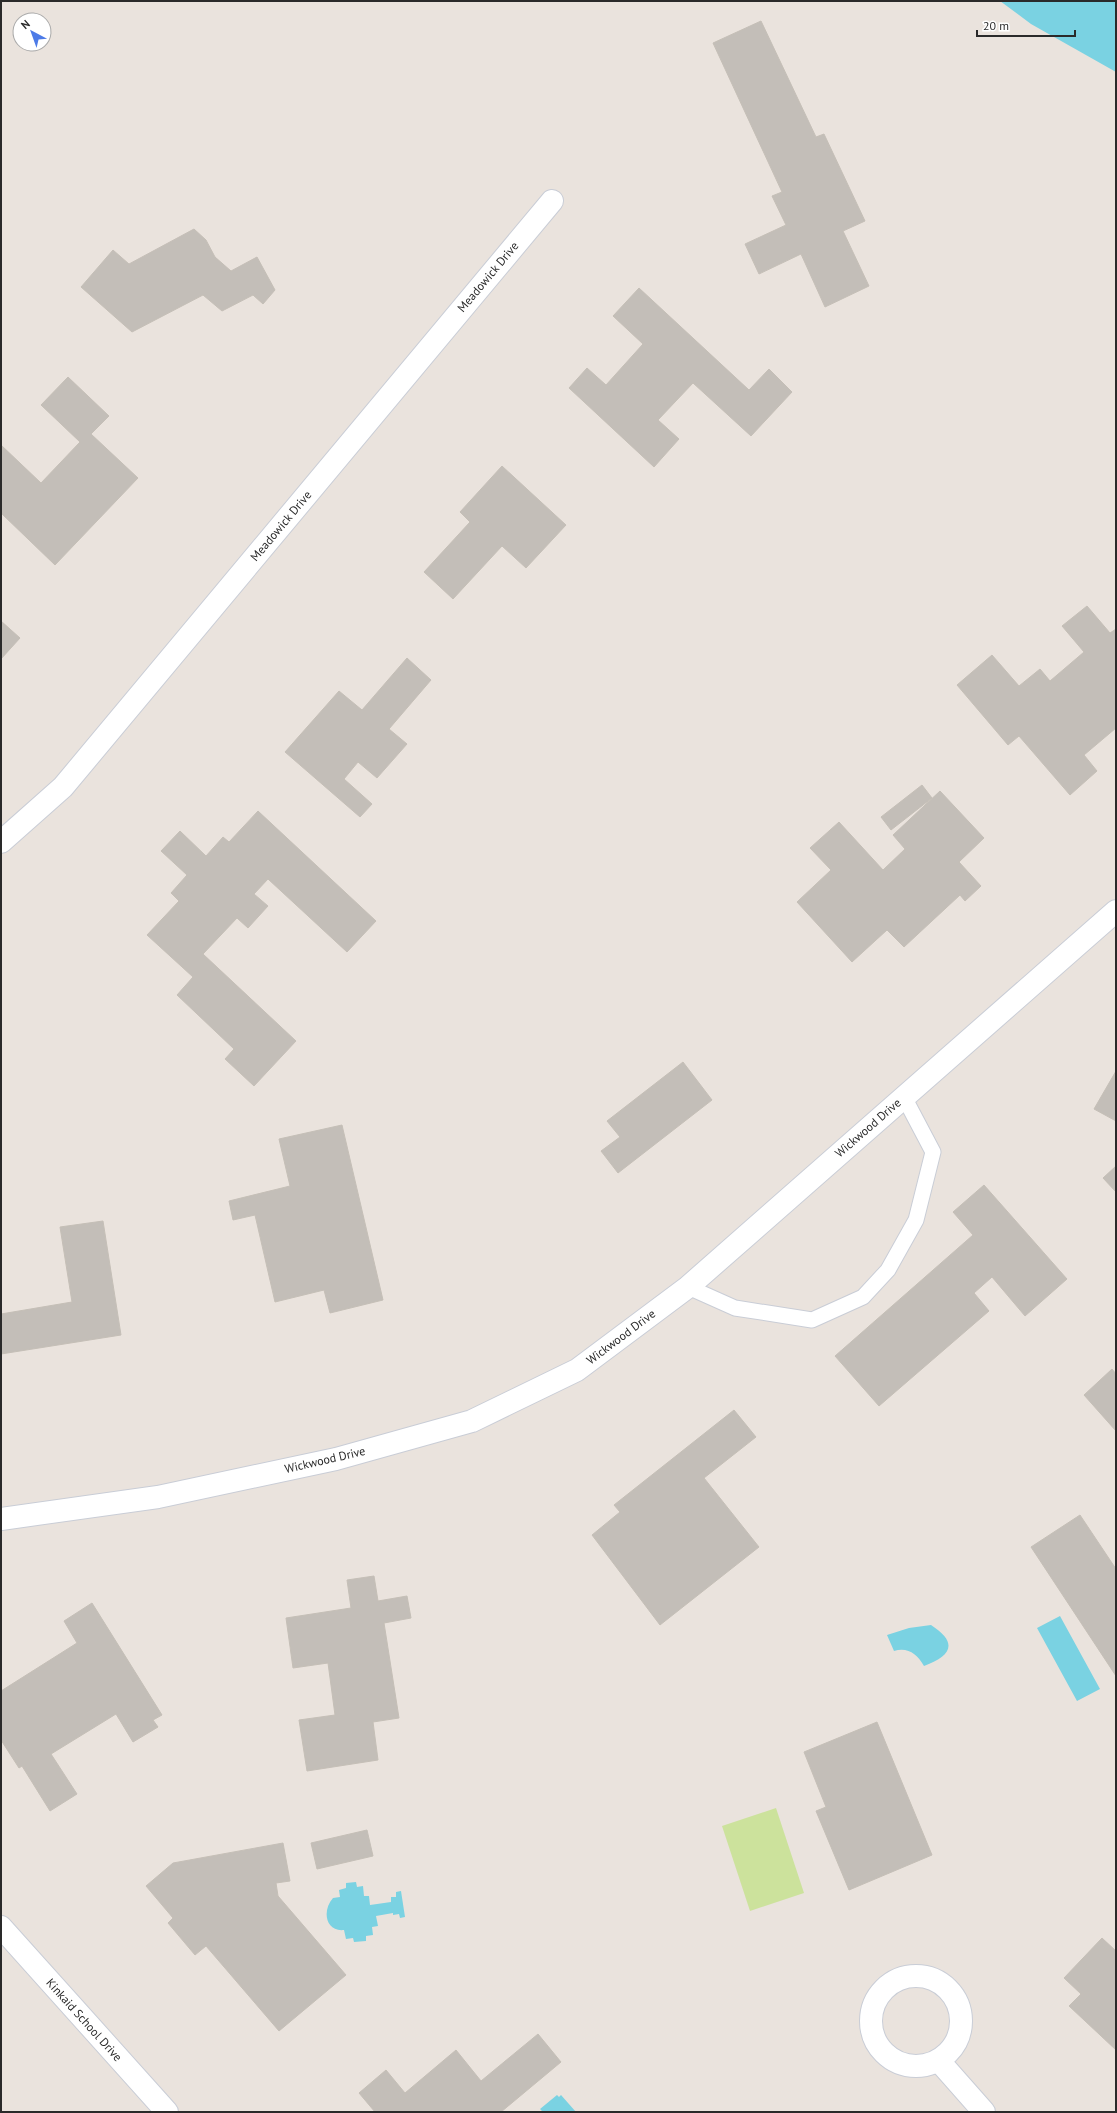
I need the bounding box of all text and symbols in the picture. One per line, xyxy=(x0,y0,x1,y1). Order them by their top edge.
north arrow xyxy=(12,12,52,52)
scale bar xyxy=(977,12,1075,38)
text: N xyxy=(18,17,33,32)
text: 20 m xyxy=(983,18,1009,33)
street label: Meadowick Drive xyxy=(454,238,521,315)
street label: Meadowick Drive xyxy=(247,487,314,564)
street label: Wickwood Drive xyxy=(832,1095,904,1160)
street label: Wickwood Drive xyxy=(583,1306,658,1367)
street label: Wickwood Drive xyxy=(283,1443,367,1476)
street label: Kinkaid School Drive xyxy=(43,1975,126,2064)

